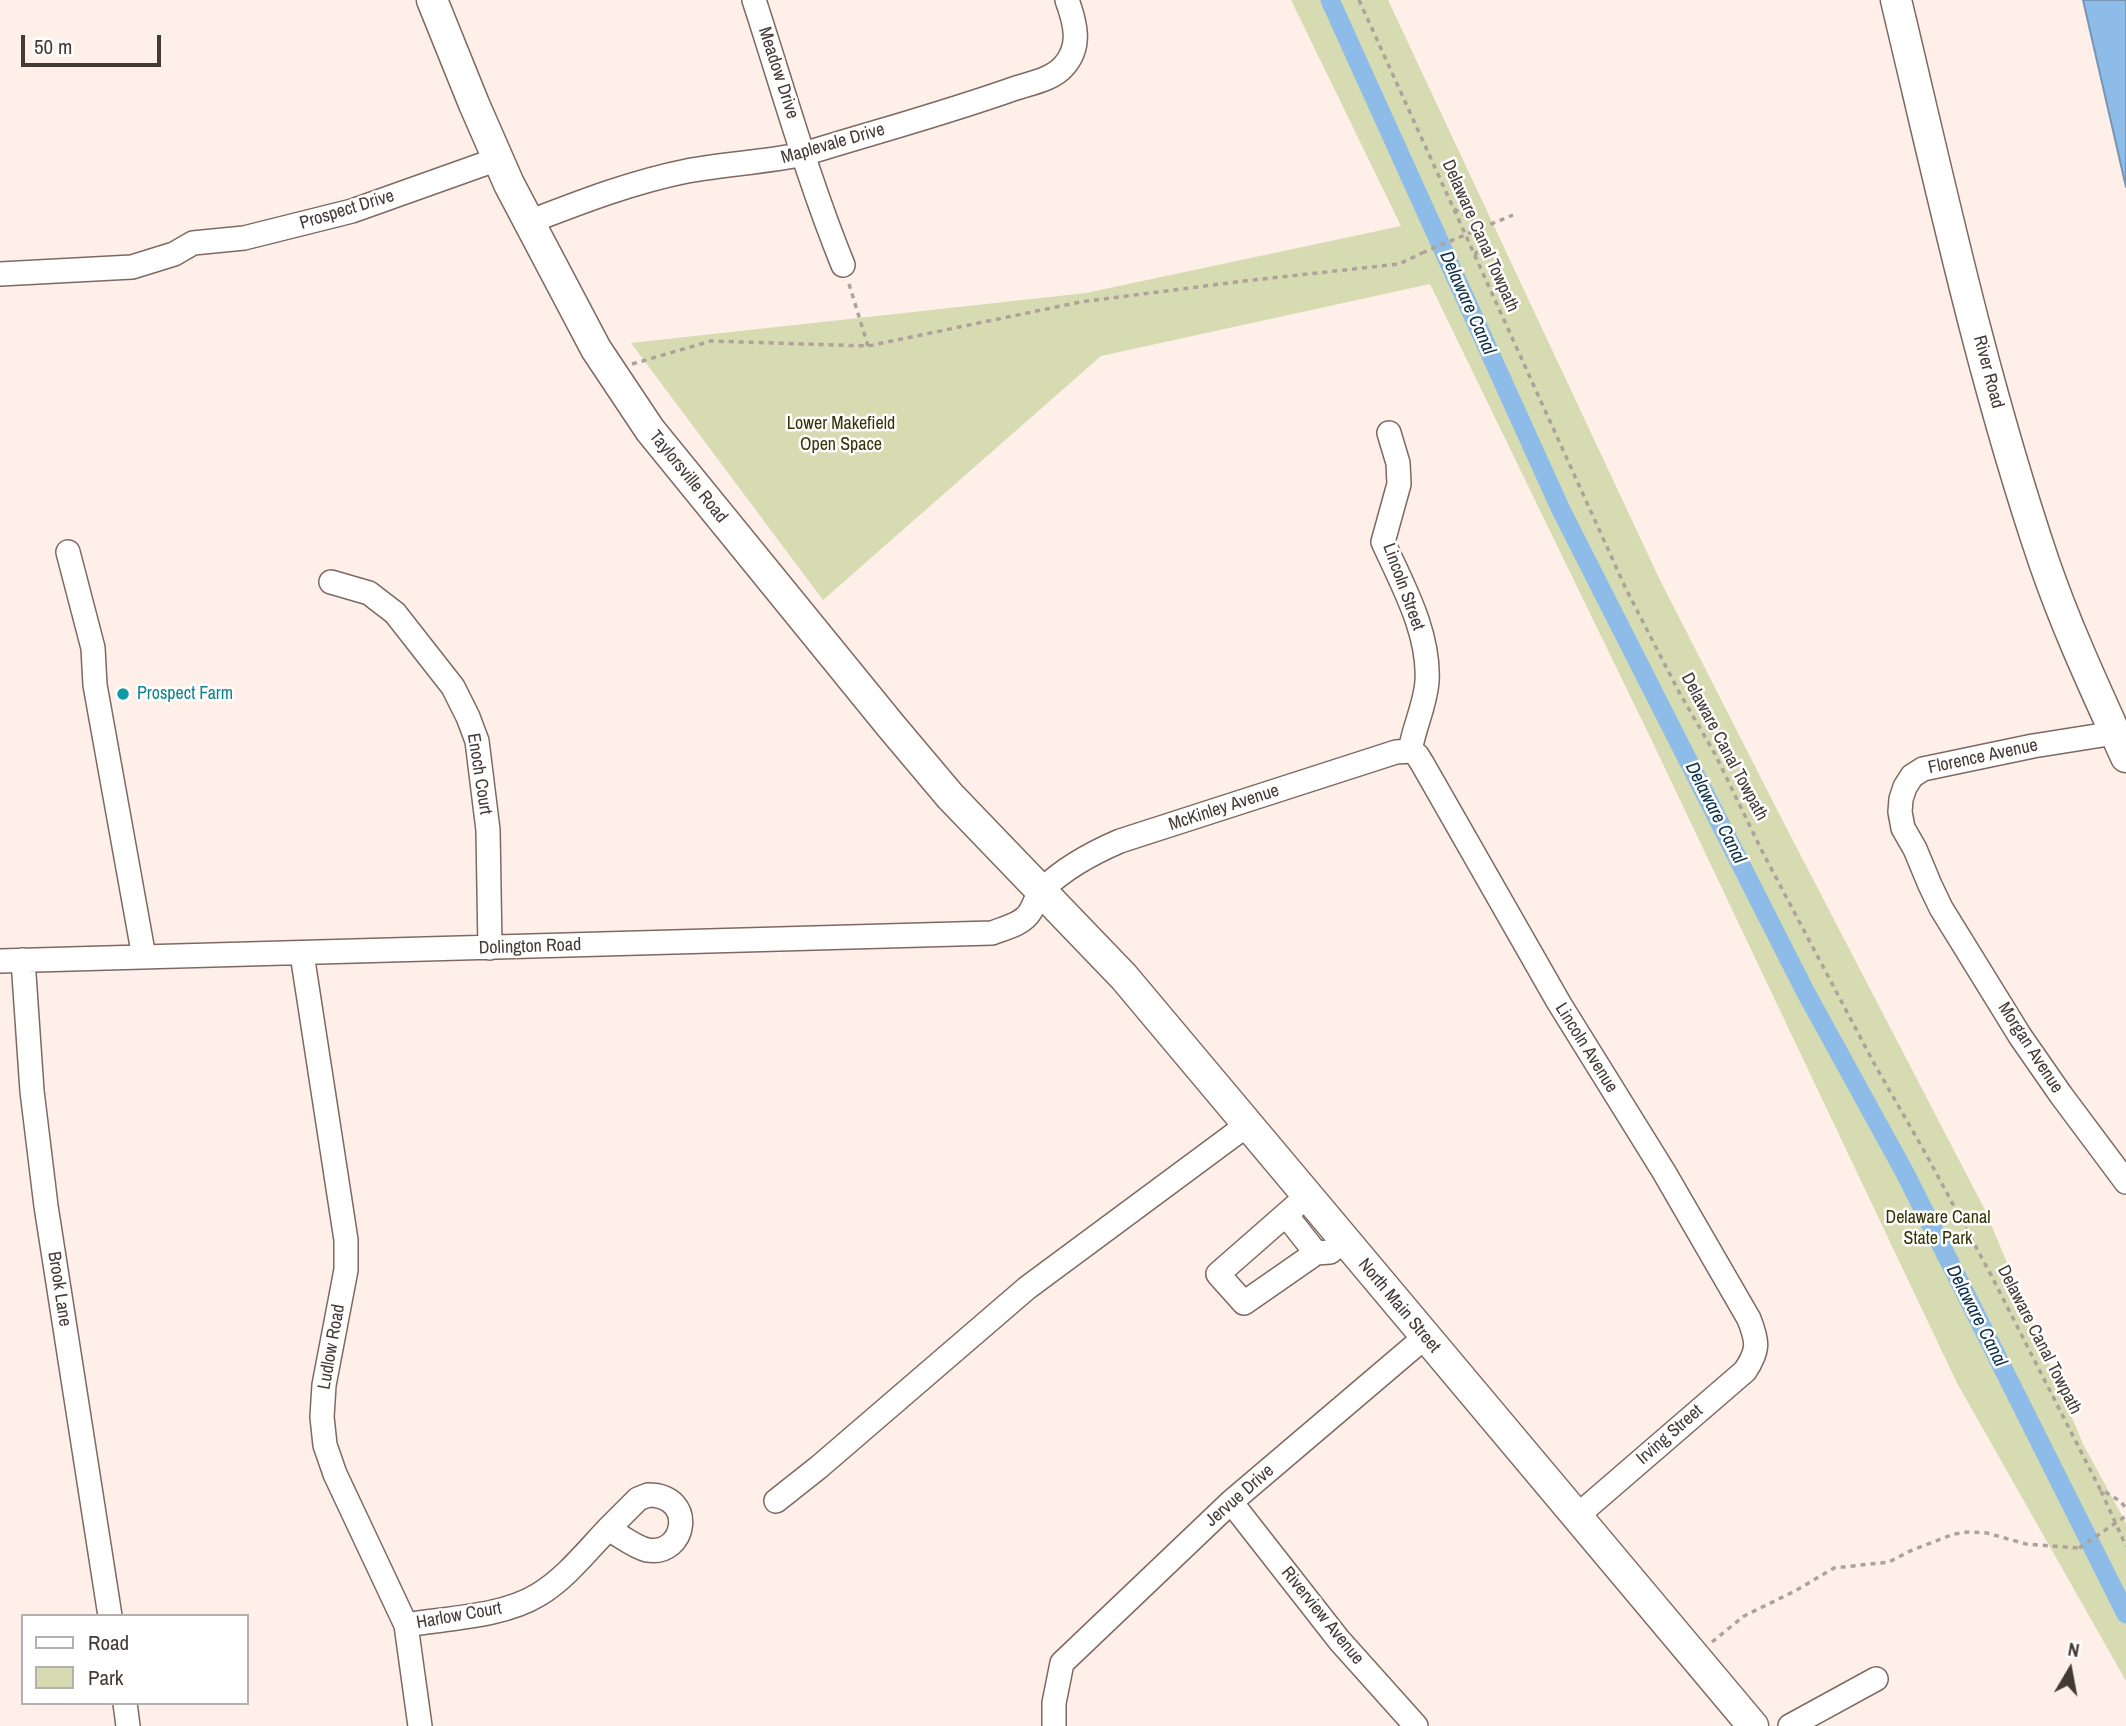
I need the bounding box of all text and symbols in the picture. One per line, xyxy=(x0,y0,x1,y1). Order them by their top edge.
scale bar xyxy=(24,21,164,65)
street label: Meadow Drive xyxy=(753,24,803,122)
text: 50 m xyxy=(34,32,72,61)
street label: Maplevale Drive xyxy=(779,119,887,169)
street label: Delaware Canal Towpath xyxy=(1437,157,1523,315)
street label: Prospect Drive xyxy=(297,185,397,235)
water label: Delaware Canal xyxy=(1434,248,1500,358)
street label: River Road xyxy=(1968,333,2008,411)
park label: Lower Makefield Open Space xyxy=(787,413,895,456)
street label: Taylorsville Road xyxy=(644,426,732,528)
street label: Lincoln Street xyxy=(1377,541,1429,633)
street label: Delaware Canal Towpath xyxy=(1676,669,1772,825)
place label: Prospect Farm xyxy=(137,683,233,705)
marker: Prospect Farm xyxy=(115,686,131,702)
street label: Enoch Court xyxy=(462,732,496,816)
street label: Florence Avenue xyxy=(1926,735,2040,779)
water label: Delaware Canal xyxy=(1680,758,1750,868)
street label: McKinley Avenue xyxy=(1166,780,1282,836)
street label: Dolington Road xyxy=(478,934,582,960)
street label: Lincoln Avenue xyxy=(1550,999,1622,1097)
street label: Morgan Avenue xyxy=(1993,999,2067,1097)
park label: Delaware Canal State Park xyxy=(1886,1207,1990,1250)
street label: Brook Lane xyxy=(42,1250,76,1328)
street label: North Main Street xyxy=(1353,1254,1445,1358)
water label: Delaware Canal xyxy=(1941,1261,2011,1371)
street label: Delaware Canal Towpath xyxy=(1992,1262,2086,1418)
street label: Ludlow Road xyxy=(314,1303,350,1391)
street label: Irving Street xyxy=(1633,1400,1707,1470)
street label: Jervue Drive xyxy=(1201,1460,1279,1532)
street label: Riverview Avenue xyxy=(1276,1563,1368,1669)
street label: Harlow Court xyxy=(415,1598,503,1634)
legend xyxy=(21,1614,248,1705)
text: Road xyxy=(88,1628,129,1657)
north arrow xyxy=(2035,1635,2105,1705)
text: N xyxy=(2066,1636,2081,1663)
text: Park xyxy=(88,1663,123,1692)

